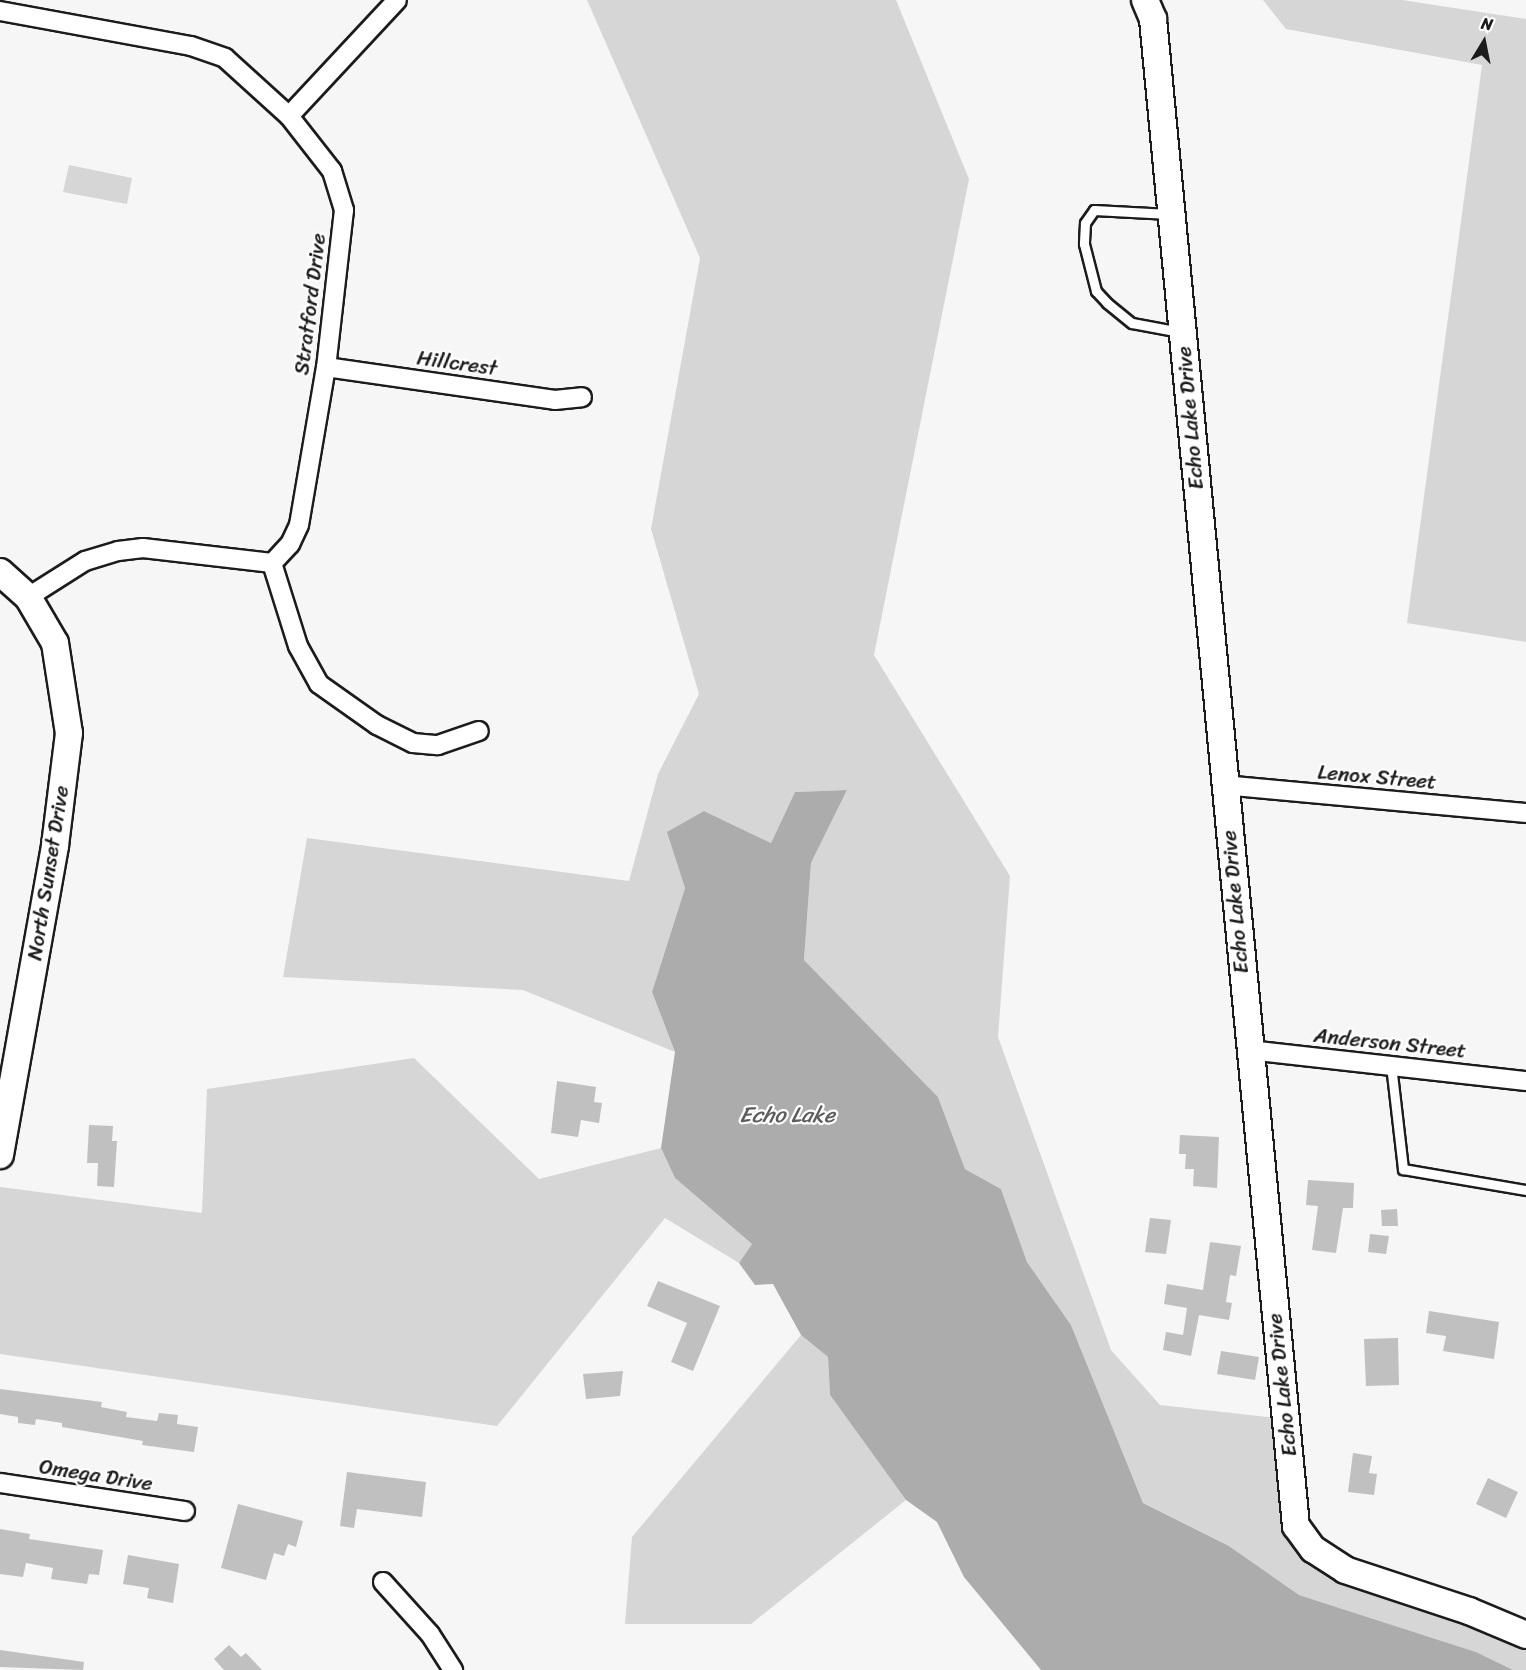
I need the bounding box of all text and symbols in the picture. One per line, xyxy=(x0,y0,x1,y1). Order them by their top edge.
text: N xyxy=(1479,9,1495,39)
north arrow xyxy=(1454,12,1514,72)
street label: Stratford Drive xyxy=(289,232,331,376)
street label: Hillcrest xyxy=(415,345,499,381)
street label: Echo Lake Drive xyxy=(1171,345,1209,491)
street label: Lenox Street xyxy=(1316,759,1438,795)
street label: North Sunset Drive xyxy=(22,784,74,962)
street label: Echo Lake Drive xyxy=(1216,829,1254,975)
street label: Anderson Street xyxy=(1312,1022,1468,1064)
water label: Echo Lake xyxy=(739,1102,835,1128)
street label: Echo Lake Drive xyxy=(1262,1312,1302,1458)
street label: Omega Drive xyxy=(37,1454,155,1496)

